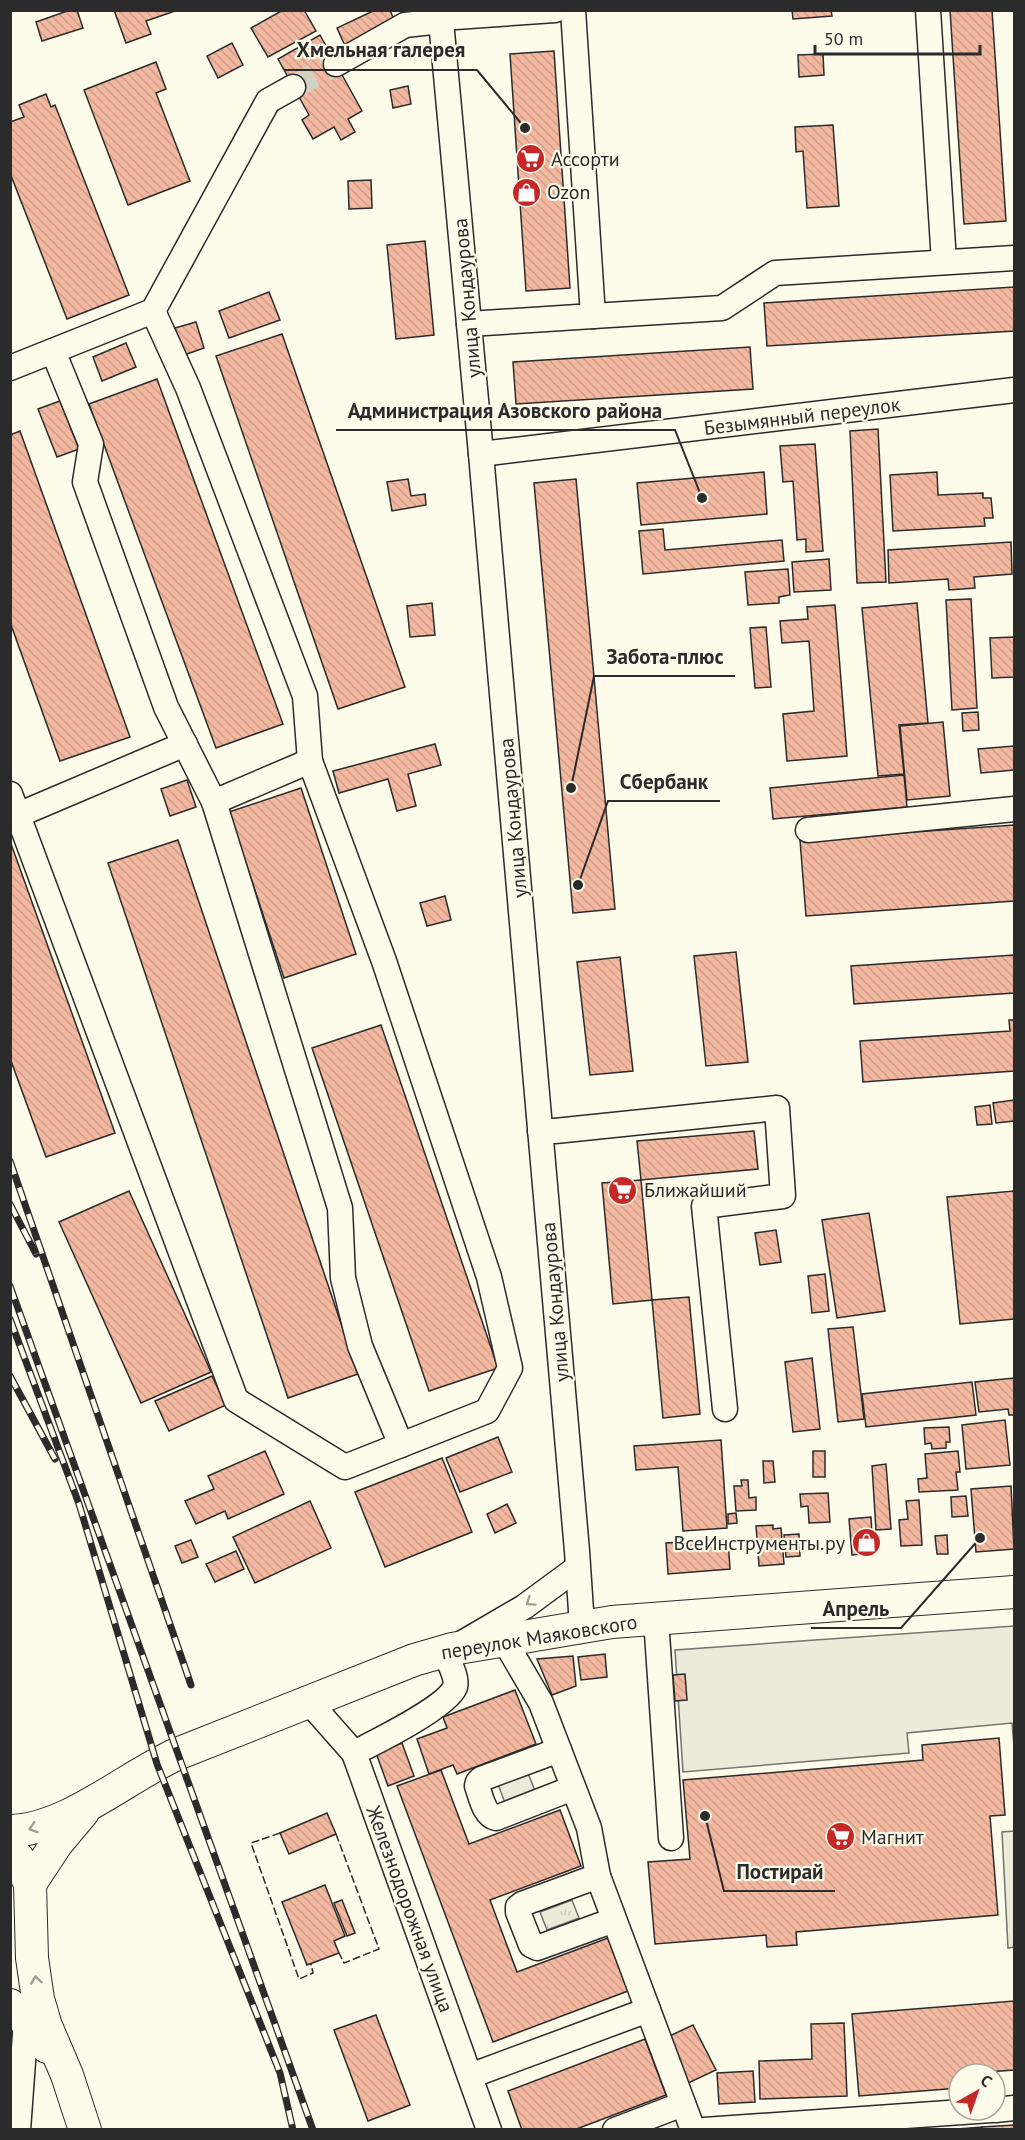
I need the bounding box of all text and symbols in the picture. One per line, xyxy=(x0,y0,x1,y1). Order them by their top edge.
scale bar xyxy=(815,18,980,56)
text: 50 m xyxy=(824,27,863,50)
callout: Хмельная галерея xyxy=(284,31,477,70)
text: Хмельная галерея xyxy=(297,36,465,63)
supermarket icon: Ассорти xyxy=(514,143,546,175)
place label: Ассорти xyxy=(551,146,620,172)
shop icon: Ozon xyxy=(510,176,542,208)
place label: Ozon xyxy=(547,179,591,205)
street label: улица Кондаурова xyxy=(447,217,487,379)
callout: Администрация Азовского района xyxy=(336,391,675,430)
street label: Безымянный переулок xyxy=(702,391,902,441)
text: Администрация Азовского района xyxy=(348,397,662,424)
callout: Забота-плюс xyxy=(594,637,735,676)
text: Забота-плюс xyxy=(606,643,724,670)
street label: улица Кондаурова xyxy=(493,737,533,899)
callout: Сбербанк xyxy=(608,762,720,801)
text: Сбербанк xyxy=(620,768,709,795)
supermarket icon: Ближайший xyxy=(607,1174,639,1206)
place label: Ближайший xyxy=(644,1177,747,1203)
street label: улица Кондаурова xyxy=(535,1221,575,1383)
shop icon: ВсеИнструменты.ру xyxy=(850,1527,882,1559)
place label: ВсеИнструменты.ру xyxy=(674,1530,846,1556)
callout: Апрель xyxy=(811,1589,901,1628)
one-way arrow xyxy=(525,1595,536,1606)
text: Апрель xyxy=(823,1595,889,1622)
street label: переулок Маяковского xyxy=(439,1609,639,1665)
street label: Железнодорожная улица xyxy=(360,1801,460,2016)
one-way arrow xyxy=(28,1821,39,1833)
supermarket icon: Магнит xyxy=(824,1821,856,1853)
place label: Магнит xyxy=(861,1824,924,1850)
callout: Постирай xyxy=(724,1852,835,1891)
text: Постирай xyxy=(736,1858,824,1885)
one-way arrow xyxy=(30,1975,42,1984)
north arrow xyxy=(947,2062,1007,2122)
text: С xyxy=(977,2070,997,2091)

